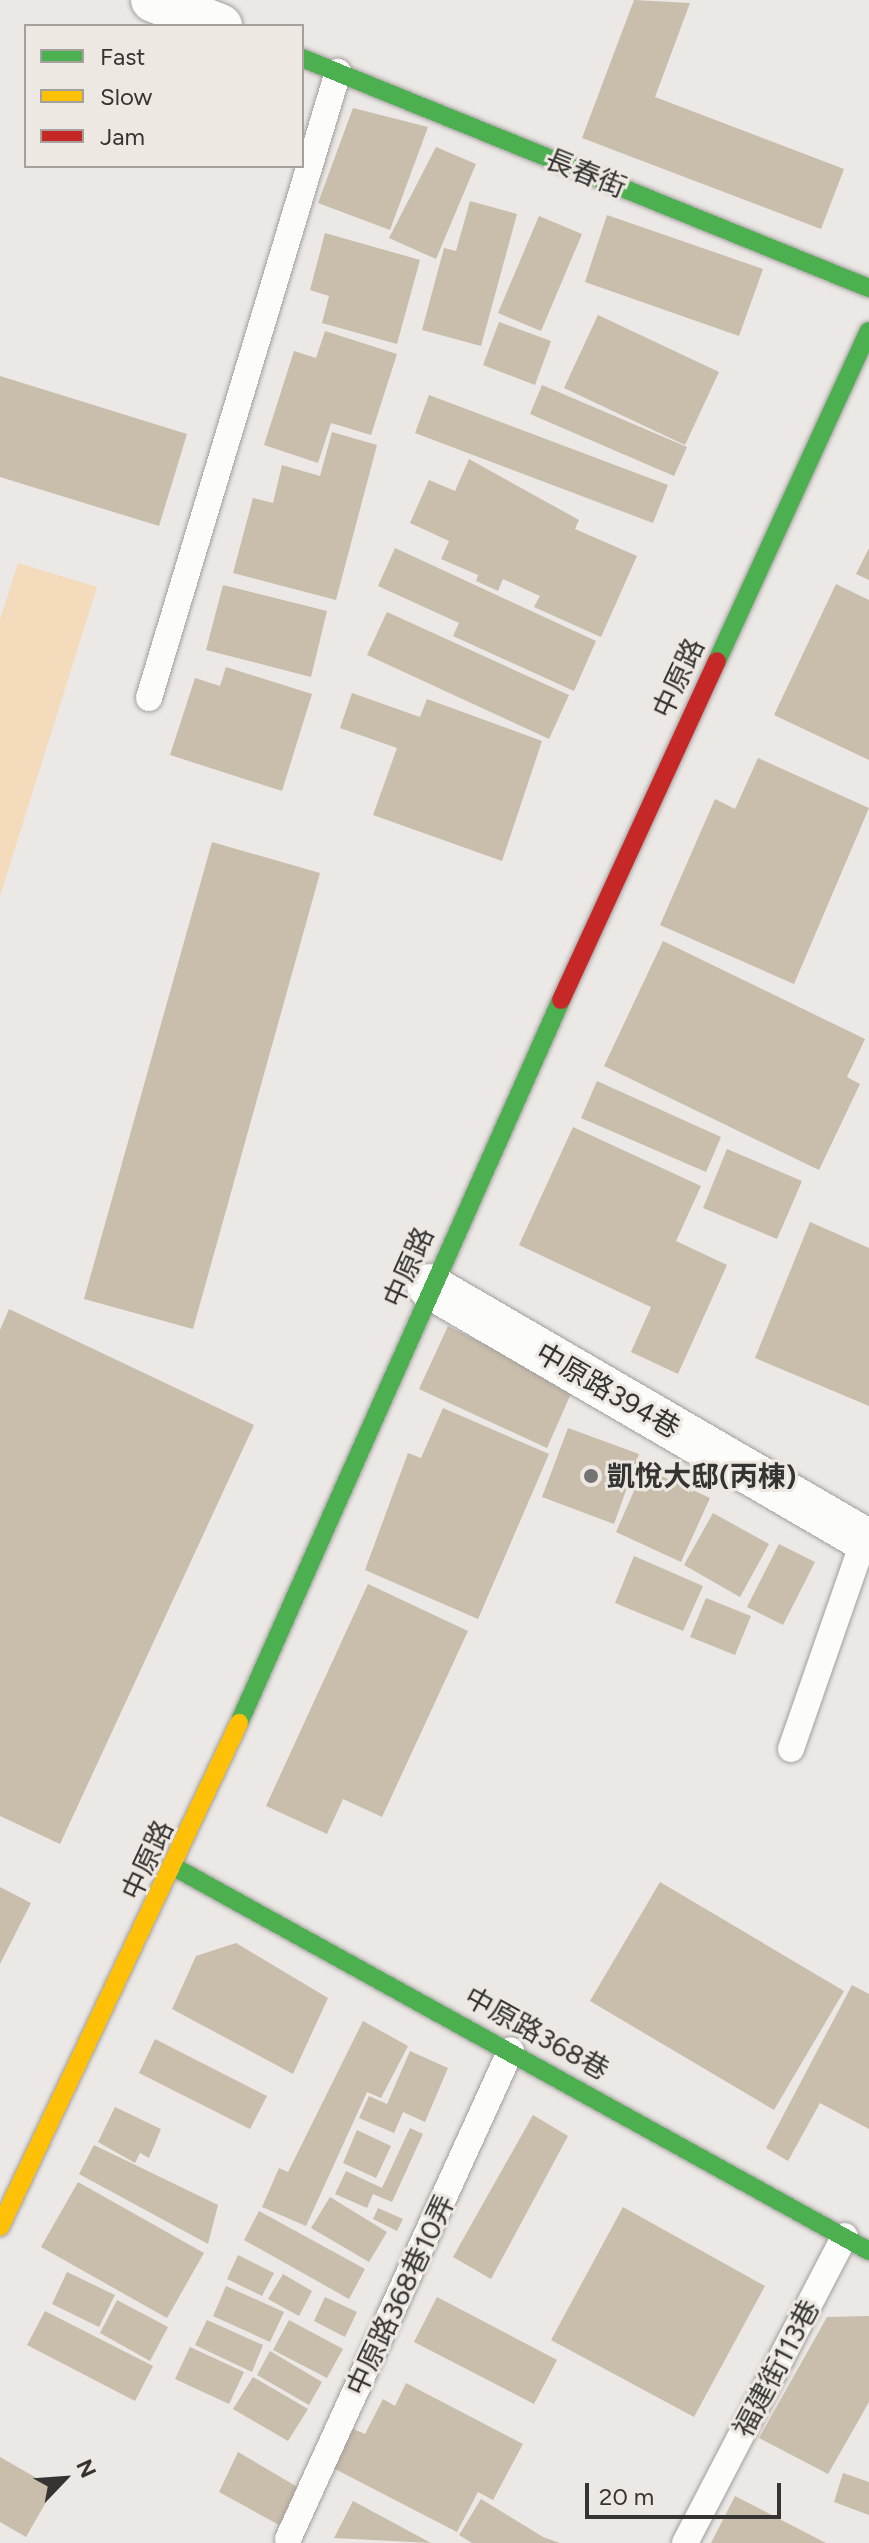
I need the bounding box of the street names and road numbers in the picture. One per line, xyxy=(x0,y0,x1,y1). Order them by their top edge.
street label: 長春街 xyxy=(541,142,631,204)
street label: 中原路 xyxy=(645,633,711,723)
street label: 中原路 xyxy=(376,1222,440,1312)
street label: 中原路394巷 xyxy=(530,1335,686,1445)
street label: 中原路 xyxy=(114,1815,180,1905)
street label: 中原路368巷 xyxy=(459,1979,615,2087)
street label: 中原路368巷10弄 xyxy=(339,2189,461,2401)
street label: 福建街113巷 xyxy=(726,2294,826,2442)

